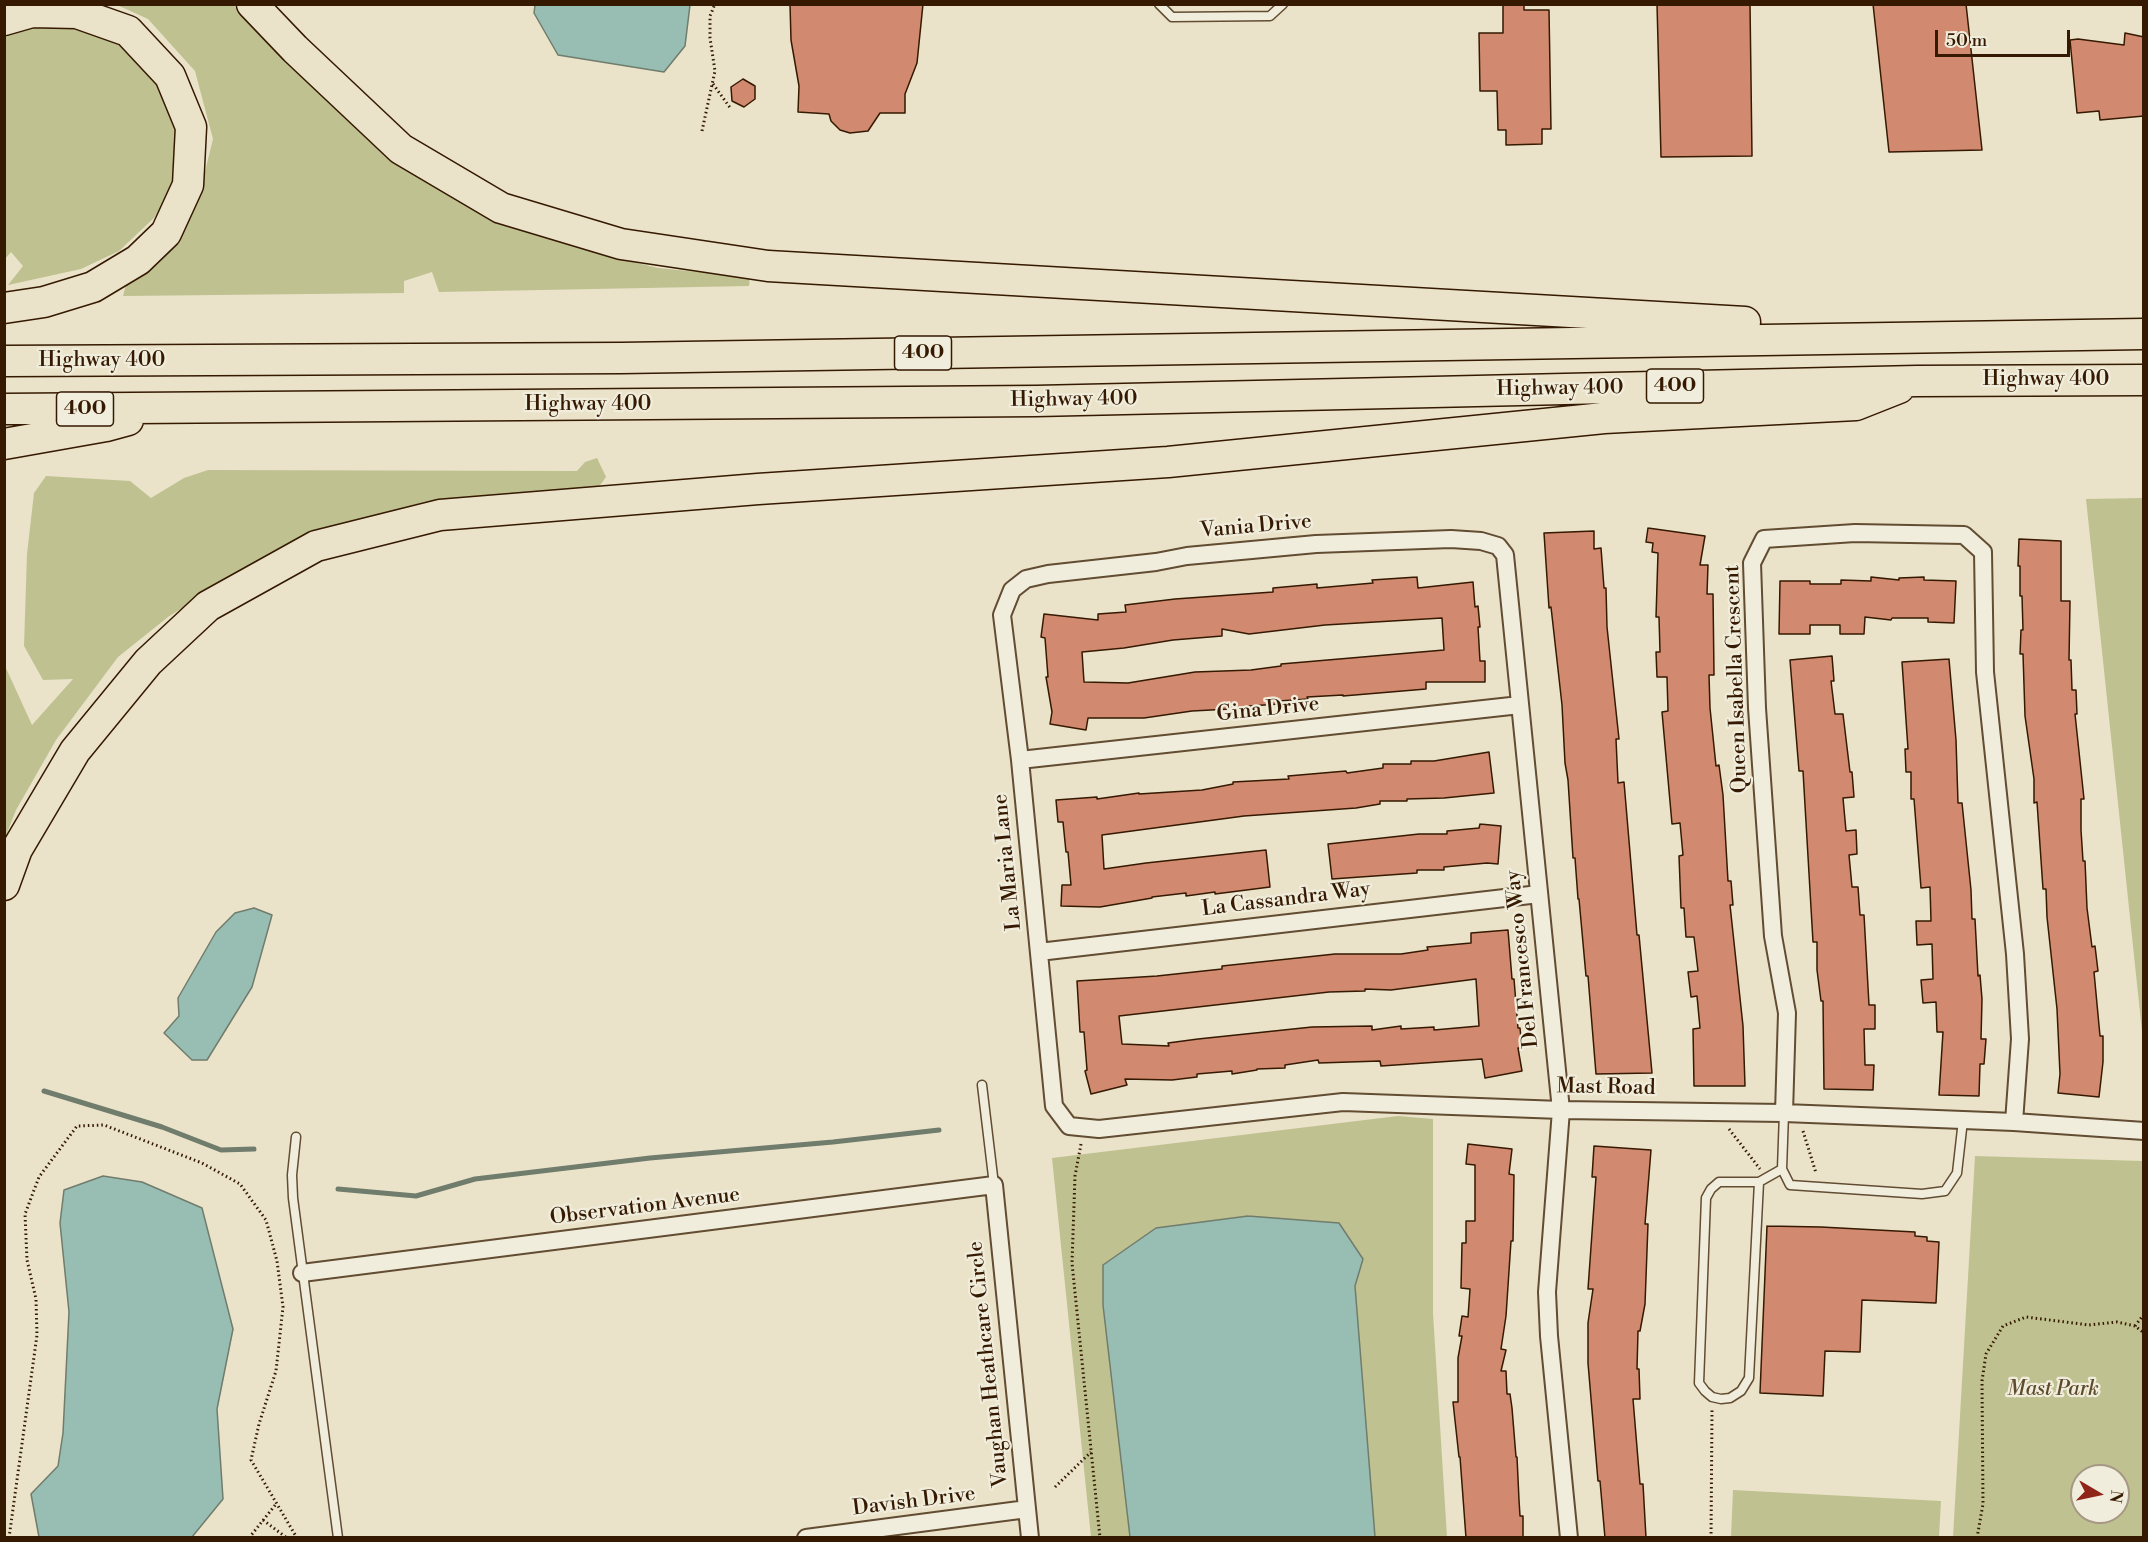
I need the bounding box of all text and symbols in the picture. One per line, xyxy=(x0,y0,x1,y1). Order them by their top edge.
scale bar xyxy=(1938,18,2073,56)
text: 50 m xyxy=(1946,29,1987,52)
road number: 400 xyxy=(894,336,952,370)
street label: Highway 400 xyxy=(39,348,165,374)
street label: Highway 400 xyxy=(1983,367,2109,393)
road number: 400 xyxy=(1646,369,1704,403)
street label: Highway 400 xyxy=(1496,375,1624,403)
street label: Highway 400 xyxy=(1010,386,1138,414)
road number: 400 xyxy=(56,392,113,426)
street label: Highway 400 xyxy=(525,392,651,418)
street label: Vania Drive xyxy=(1199,510,1313,544)
street label: Queen Isabella Crescent xyxy=(1720,564,1754,794)
street label: Gina Drive xyxy=(1215,692,1321,728)
street label: La Maria Lane xyxy=(988,793,1028,931)
street label: Del Francesco Way xyxy=(1501,869,1545,1049)
street label: La Cassandra Way xyxy=(1200,877,1372,923)
street label: Mast Road xyxy=(1556,1075,1656,1101)
street label: Observation Avenue xyxy=(549,1183,741,1231)
street label: Vaughan Heathcare Circle xyxy=(964,1240,1014,1488)
park label: Mast Park xyxy=(2007,1377,2099,1403)
north arrow xyxy=(2070,1464,2130,1524)
street label: Davish Drive xyxy=(851,1482,977,1522)
text: N xyxy=(2105,1489,2127,1504)

